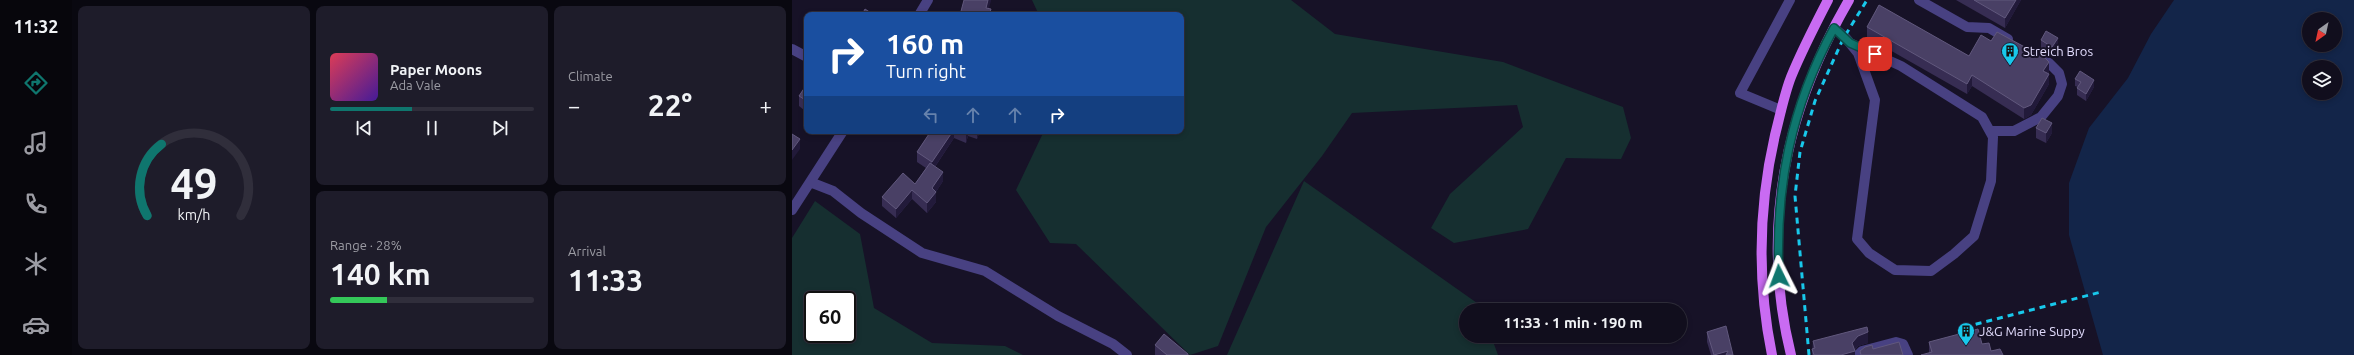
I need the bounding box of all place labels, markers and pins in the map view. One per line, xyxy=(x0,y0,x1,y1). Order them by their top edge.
pin xyxy=(1858,37,1892,71)
building icon: Streich Bros xyxy=(2000,41,2020,66)
place label: Streich Bros xyxy=(2023,44,2093,58)
building icon: J&G Marine Suppy xyxy=(1956,321,1976,346)
place label: J&G Marine Suppy xyxy=(1979,324,2085,338)

